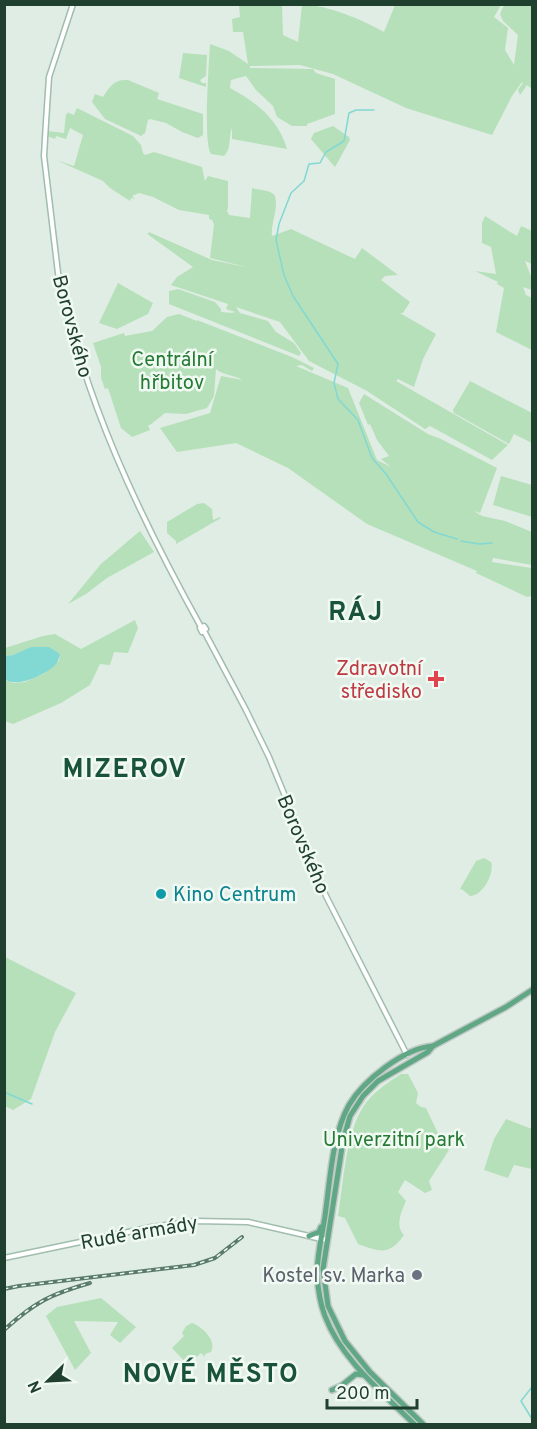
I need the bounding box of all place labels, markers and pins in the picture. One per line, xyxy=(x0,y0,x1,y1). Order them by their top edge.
place label: Zdravotní středisko xyxy=(336,657,424,706)
marker: Zdravotní středisko xyxy=(427,670,445,688)
place label: Kino Centrum xyxy=(173,883,296,909)
marker: Kino Centrum xyxy=(154,887,168,901)
place label: Kostel sv. Marka xyxy=(262,1264,405,1290)
marker: Kostel sv. Marka xyxy=(410,1268,424,1282)

